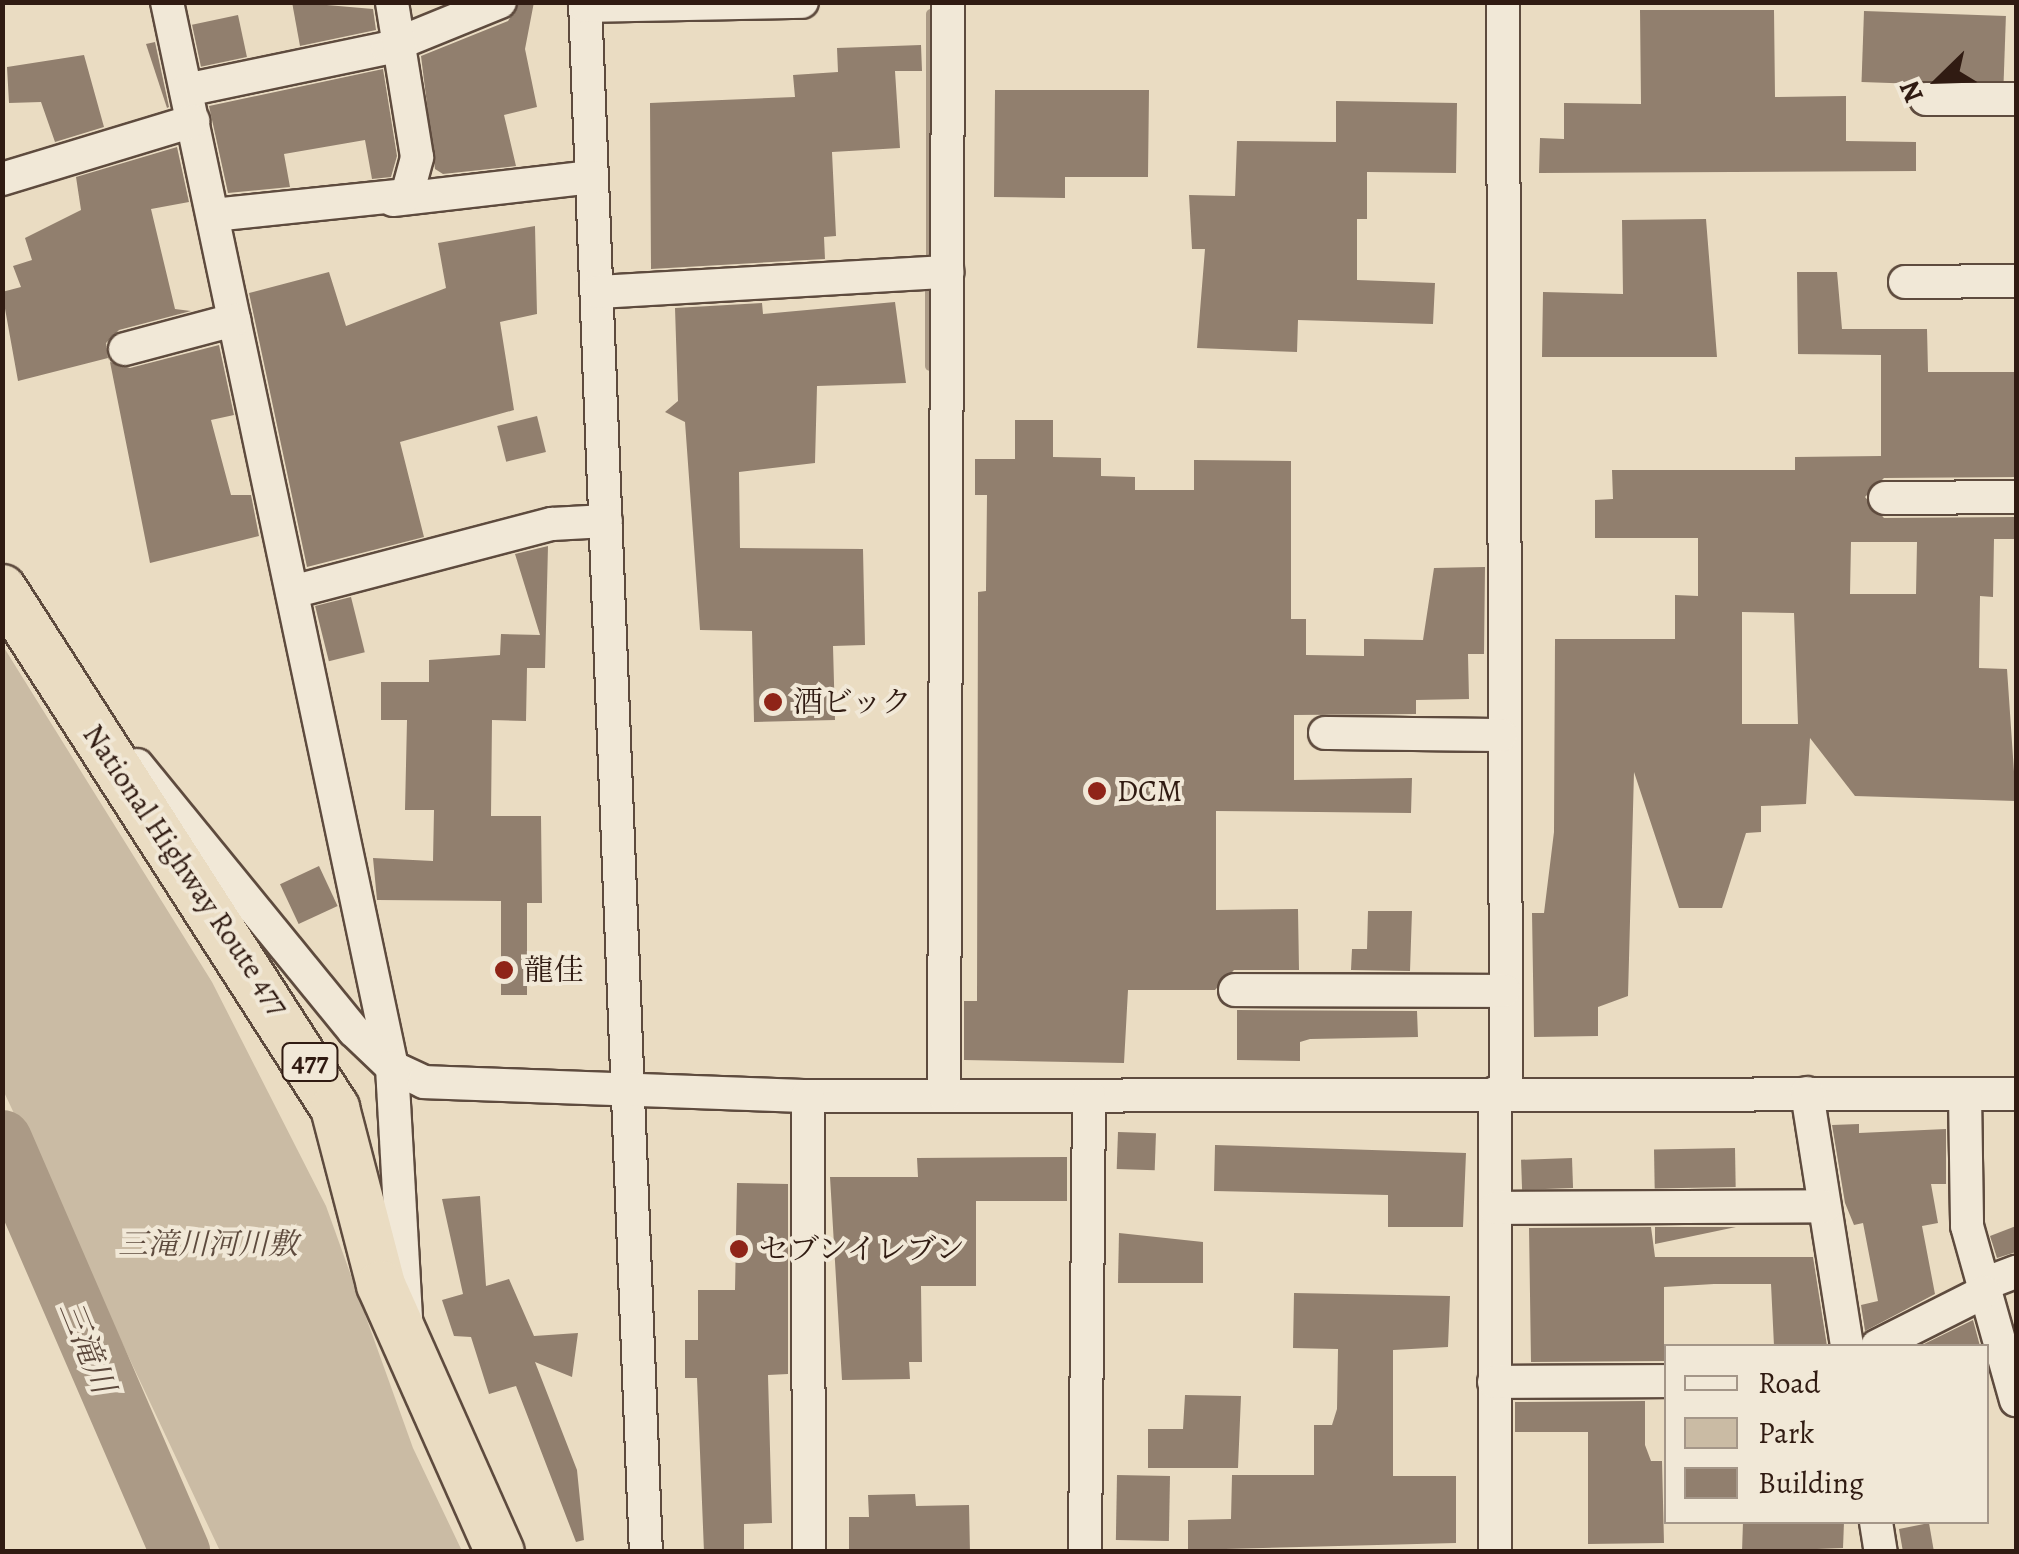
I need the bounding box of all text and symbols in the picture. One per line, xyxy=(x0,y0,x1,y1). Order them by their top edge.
north arrow xyxy=(1889,30,1989,130)
text: N xyxy=(1890,75,1933,109)
place label: 酒ビック xyxy=(793,684,913,720)
marker: 酒ビック xyxy=(762,691,784,713)
street label: National Highway Route 477 xyxy=(75,718,297,1022)
place label: DCM xyxy=(1117,773,1182,809)
marker: DCM xyxy=(1086,780,1108,802)
place label: 龍佳 xyxy=(524,952,584,988)
marker: 龍佳 xyxy=(493,959,515,981)
road number: 477 xyxy=(280,1039,340,1085)
park label: 三滝川河川敷 xyxy=(118,1226,298,1262)
place label: セブンイレブン xyxy=(759,1231,969,1267)
marker: セブンイレブン xyxy=(728,1238,750,1260)
water label: 三滝川 xyxy=(51,1295,123,1399)
legend xyxy=(1664,1344,1989,1524)
text: Road xyxy=(1758,1363,1820,1403)
text: Park xyxy=(1758,1413,1814,1453)
text: Building xyxy=(1758,1463,1864,1503)

